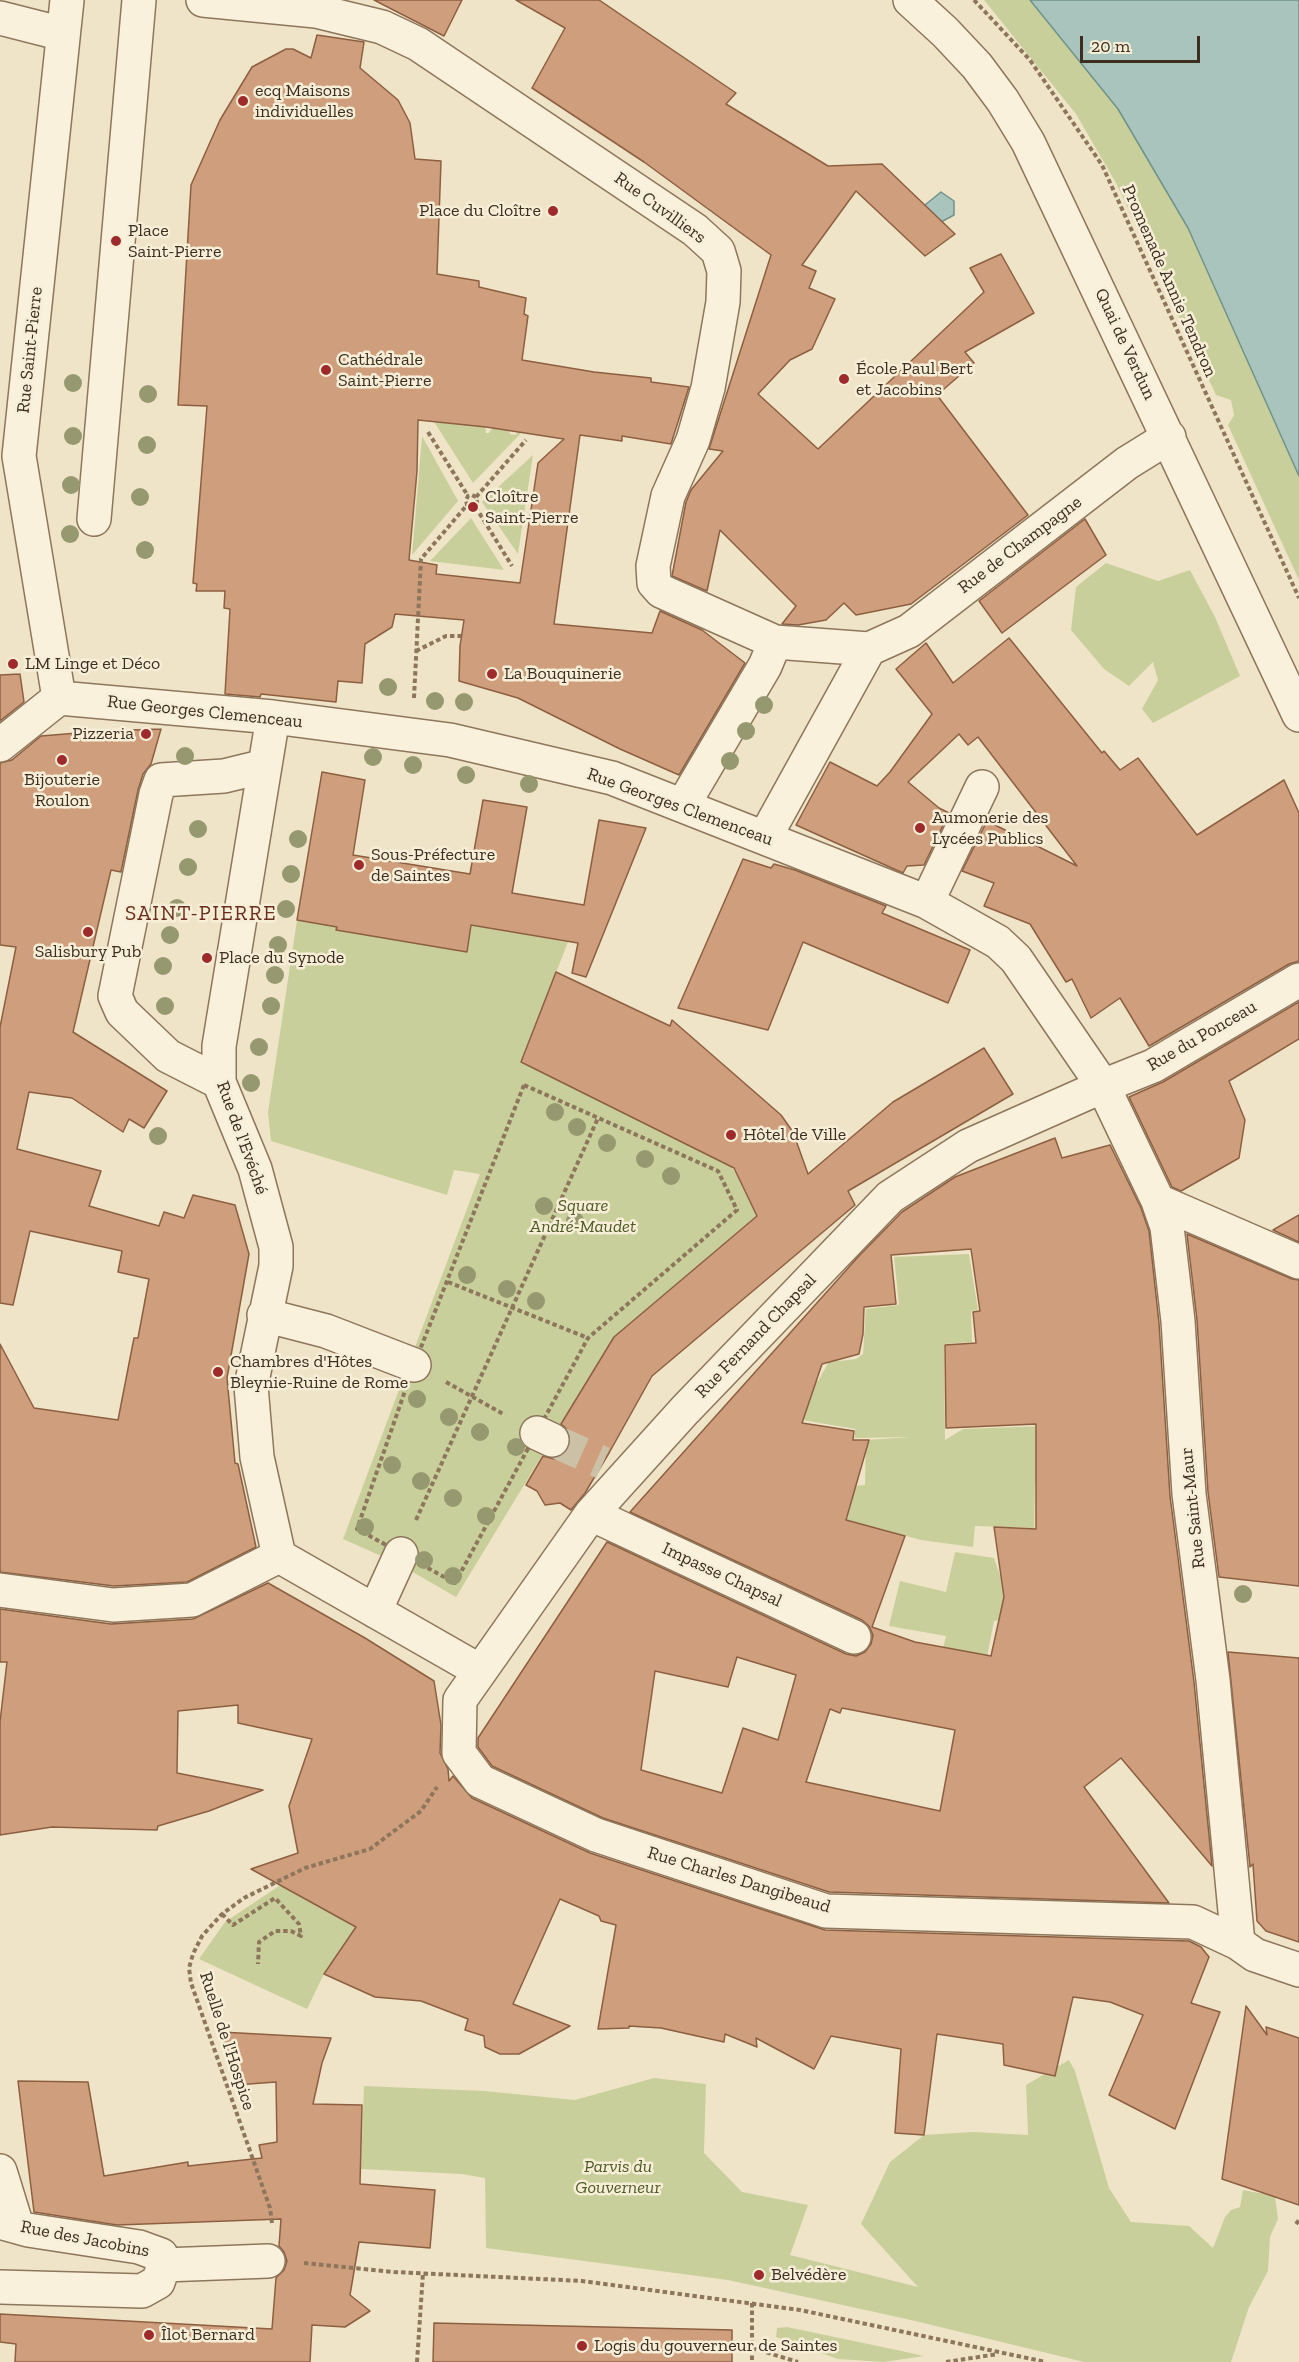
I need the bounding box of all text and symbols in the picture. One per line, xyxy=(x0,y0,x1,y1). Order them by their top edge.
scale bar xyxy=(1083,24,1203,62)
text: 20 m xyxy=(1091,35,1130,57)
place label: ecq Maisons individuelles xyxy=(255,80,354,122)
marker: ecq Maisons individuelles xyxy=(236,94,250,108)
street label: Rue Cuvilliers xyxy=(610,168,710,248)
street label: Promenade Annie Tendron xyxy=(1117,182,1221,380)
place label: Place du Cloître xyxy=(419,200,541,222)
marker: Place du Cloître xyxy=(546,204,560,218)
place label: Place Saint-Pierre xyxy=(128,220,222,262)
marker: Place Saint-Pierre xyxy=(109,234,123,248)
street label: Quai de Verdun xyxy=(1090,285,1160,403)
street label: Rue Saint-Pierre xyxy=(13,286,47,414)
place label: Cathédrale Saint-Pierre xyxy=(338,349,432,392)
place label: École Paul Bert et Jacobins xyxy=(856,358,973,400)
marker: Cathédrale Saint-Pierre xyxy=(319,363,333,377)
marker: École Paul Bert et Jacobins xyxy=(837,372,851,386)
place label: Cloître Saint-Pierre xyxy=(485,486,579,528)
street label: Rue de Champagne xyxy=(954,491,1086,599)
marker: Cloître Saint-Pierre xyxy=(466,500,480,514)
place label: LM Linge et Déco xyxy=(25,653,160,675)
marker: LM Linge et Déco xyxy=(6,657,20,671)
place label: La Bouquinerie xyxy=(504,663,621,685)
marker: La Bouquinerie xyxy=(485,667,499,681)
street label: Rue Georges Clemenceau xyxy=(106,691,304,733)
place label: Pizzeria xyxy=(72,723,134,745)
marker: Pizzeria xyxy=(139,727,153,741)
marker: Bijouterie Roulon xyxy=(55,753,69,767)
street label: Rue Georges Clemenceau xyxy=(584,763,776,851)
place label: Bijouterie Roulon xyxy=(24,769,100,812)
place label: Aumonerie des Lycées Publics xyxy=(932,807,1048,850)
marker: Aumonerie des Lycées Publics xyxy=(913,821,927,835)
place label: Sous-Préfecture de Saintes xyxy=(371,844,495,886)
marker: Sous-Préfecture de Saintes xyxy=(352,858,366,872)
district label: SAINT-PIERRE xyxy=(125,901,277,927)
marker: Salisbury Pub xyxy=(81,925,95,939)
place label: Salisbury Pub xyxy=(35,941,141,963)
place label: Place du Synode xyxy=(219,947,344,969)
marker: Place du Synode xyxy=(200,951,214,965)
street label: Rue du Ponceau xyxy=(1143,996,1261,1076)
street label: Rue de l'Evéché xyxy=(212,1078,272,1198)
place label: Hôtel de Ville xyxy=(743,1124,846,1146)
marker: Hôtel de Ville xyxy=(724,1128,738,1142)
park label: Square André-Maudet xyxy=(530,1195,636,1238)
street label: Rue Fernand Chapsal xyxy=(691,1269,821,1403)
place label: Chambres d'Hôtes Bleynie-Ruine de Rome xyxy=(230,1351,408,1394)
marker: Chambres d'Hôtes Bleynie-Ruine de Rome xyxy=(211,1365,225,1379)
street label: Rue Saint-Maur xyxy=(1176,1446,1210,1570)
street label: Impasse Chapsal xyxy=(659,1538,785,1612)
street label: Rue Charles Dangibeaud xyxy=(645,1842,833,1918)
street label: Ruelle de l'Hospice xyxy=(194,1969,260,2113)
park label: Parvis du Gouverneur xyxy=(575,2156,661,2198)
street label: Rue des Jacobins xyxy=(19,2216,151,2262)
place label: Belvédère xyxy=(771,2264,847,2286)
marker: Belvédère xyxy=(752,2268,766,2282)
place label: Îlot Bernard xyxy=(161,2324,255,2346)
marker: Îlot Bernard xyxy=(142,2328,156,2342)
place label: Logis du gouverneur de Saintes xyxy=(594,2335,837,2357)
marker: Logis du gouverneur de Saintes xyxy=(575,2339,589,2353)

